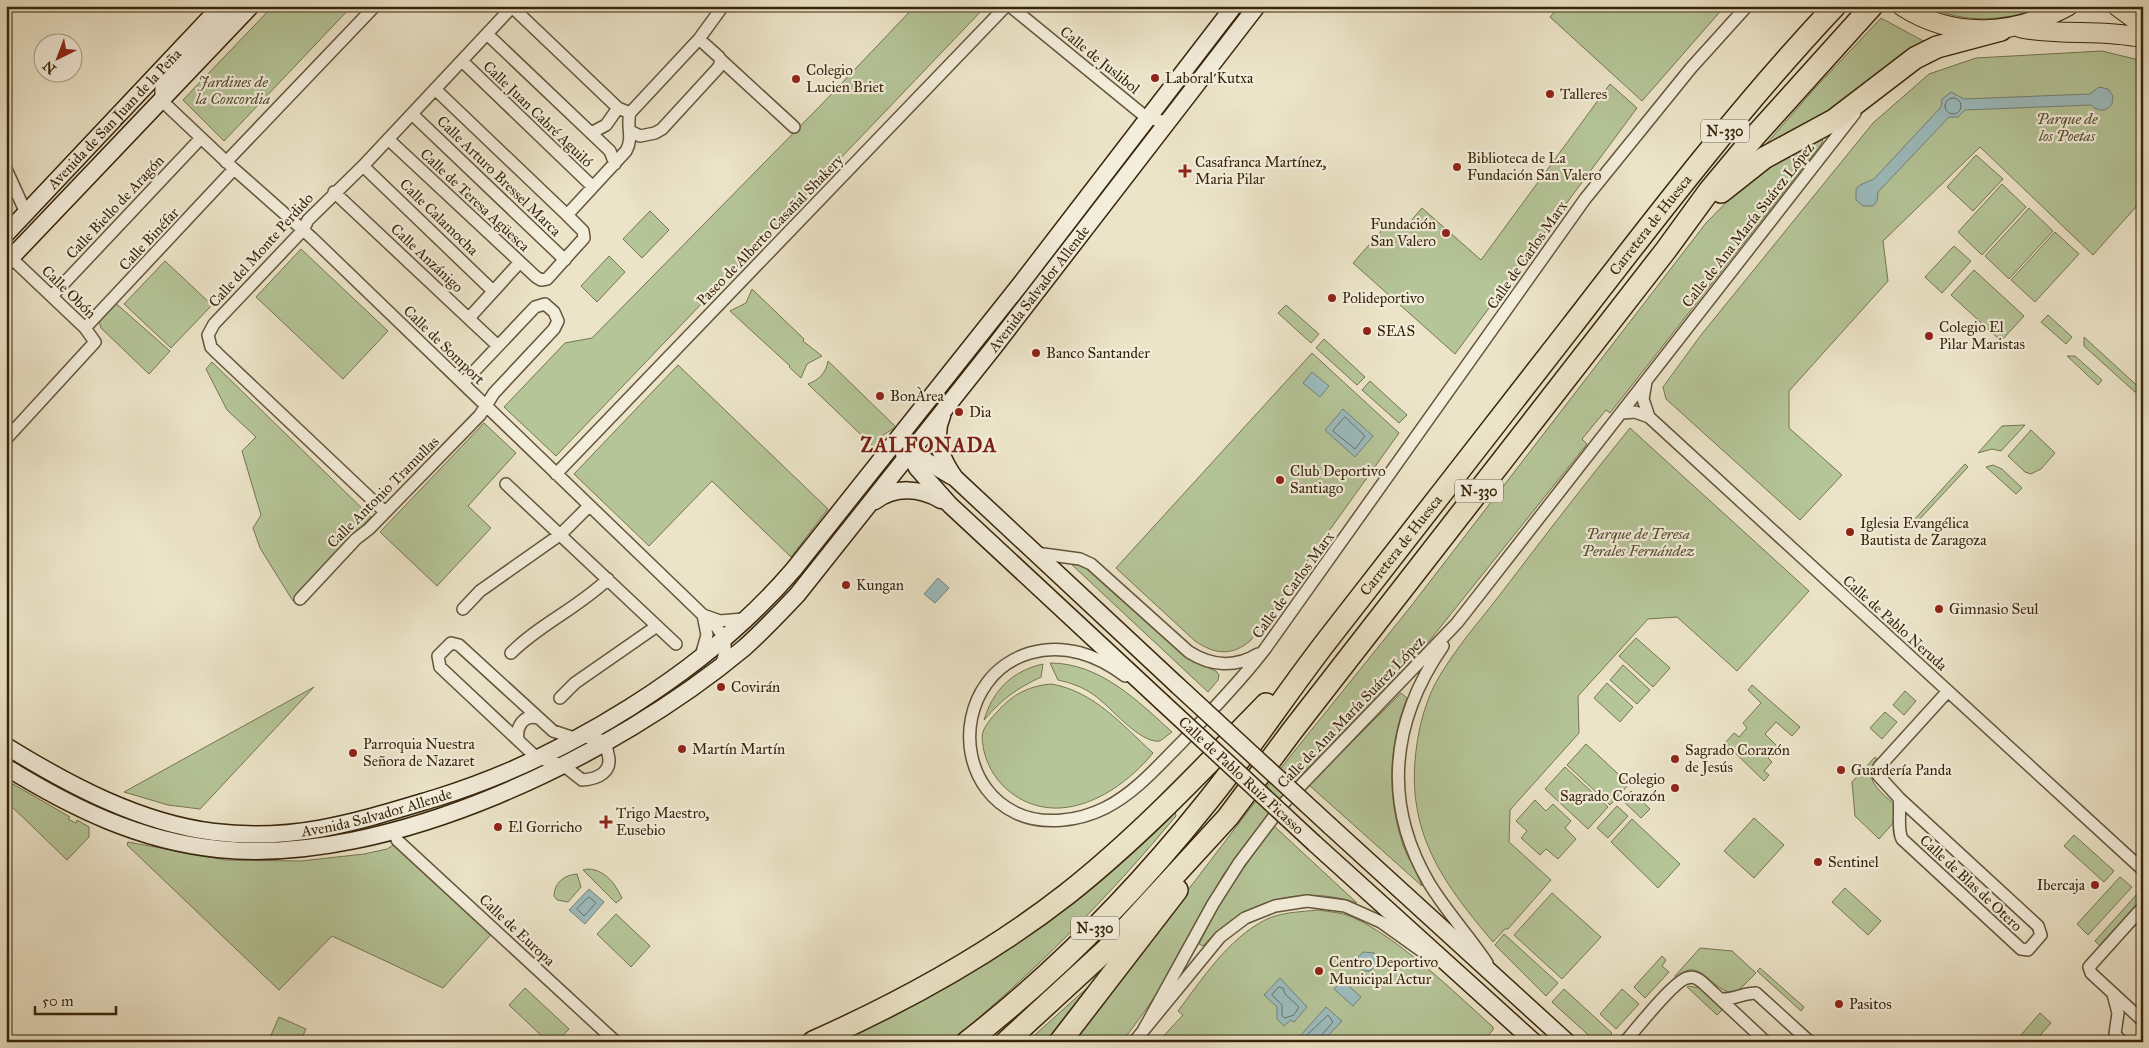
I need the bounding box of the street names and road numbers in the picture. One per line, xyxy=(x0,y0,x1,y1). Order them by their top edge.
street label: Calle de Juslibol xyxy=(1056,22,1144,99)
street label: Avenida de San Juan de la Peña xyxy=(43,45,185,194)
street label: Calle Juan Cabré Aguiló xyxy=(479,57,597,172)
street label: Calle Arturo Bressel Marca xyxy=(433,112,565,240)
road number: N-330 xyxy=(1701,120,1749,142)
street label: Calle de Ana María Suárez López xyxy=(1678,139,1818,311)
street label: Calle de Teresa Agüesca xyxy=(417,145,534,256)
street label: Paseo de Alberto Casañal Shakery xyxy=(693,150,848,309)
street label: Calle Biello de Aragón xyxy=(62,151,168,263)
street label: Carretera de Huesca xyxy=(1605,170,1696,279)
street label: Calle Calamocha xyxy=(396,175,483,259)
street label: Calle del Monte Perdido xyxy=(205,189,317,311)
street label: Calle de Carlos Marx xyxy=(1483,197,1571,312)
street label: Calle Binéfar xyxy=(115,204,183,274)
street label: Calle Anzánigo xyxy=(387,220,467,296)
street label: Avenida Salvador Allende xyxy=(984,222,1093,356)
street label: Calle Obón xyxy=(38,262,100,322)
street label: Calle de Somport xyxy=(400,302,489,389)
street label: Calle Antonio Tramullas xyxy=(323,432,443,552)
road number: N-330 xyxy=(1455,480,1503,502)
street label: Carretera de Huesca xyxy=(1356,491,1446,599)
street label: Calle de Carlos Marx xyxy=(1248,528,1338,642)
street label: Calle de Pablo Neruda xyxy=(1839,571,1951,675)
street label: Calle de Ana María Suárez López xyxy=(1274,632,1428,792)
street label: Calle de Pablo Ruiz Picasso xyxy=(1175,713,1308,838)
street label: Avenida Salvador Allende xyxy=(299,785,454,841)
street label: Calle de Blas de Otero xyxy=(1916,831,2026,935)
street label: Calle de Europa xyxy=(475,890,559,970)
road number: N-330 xyxy=(1071,916,1119,940)

